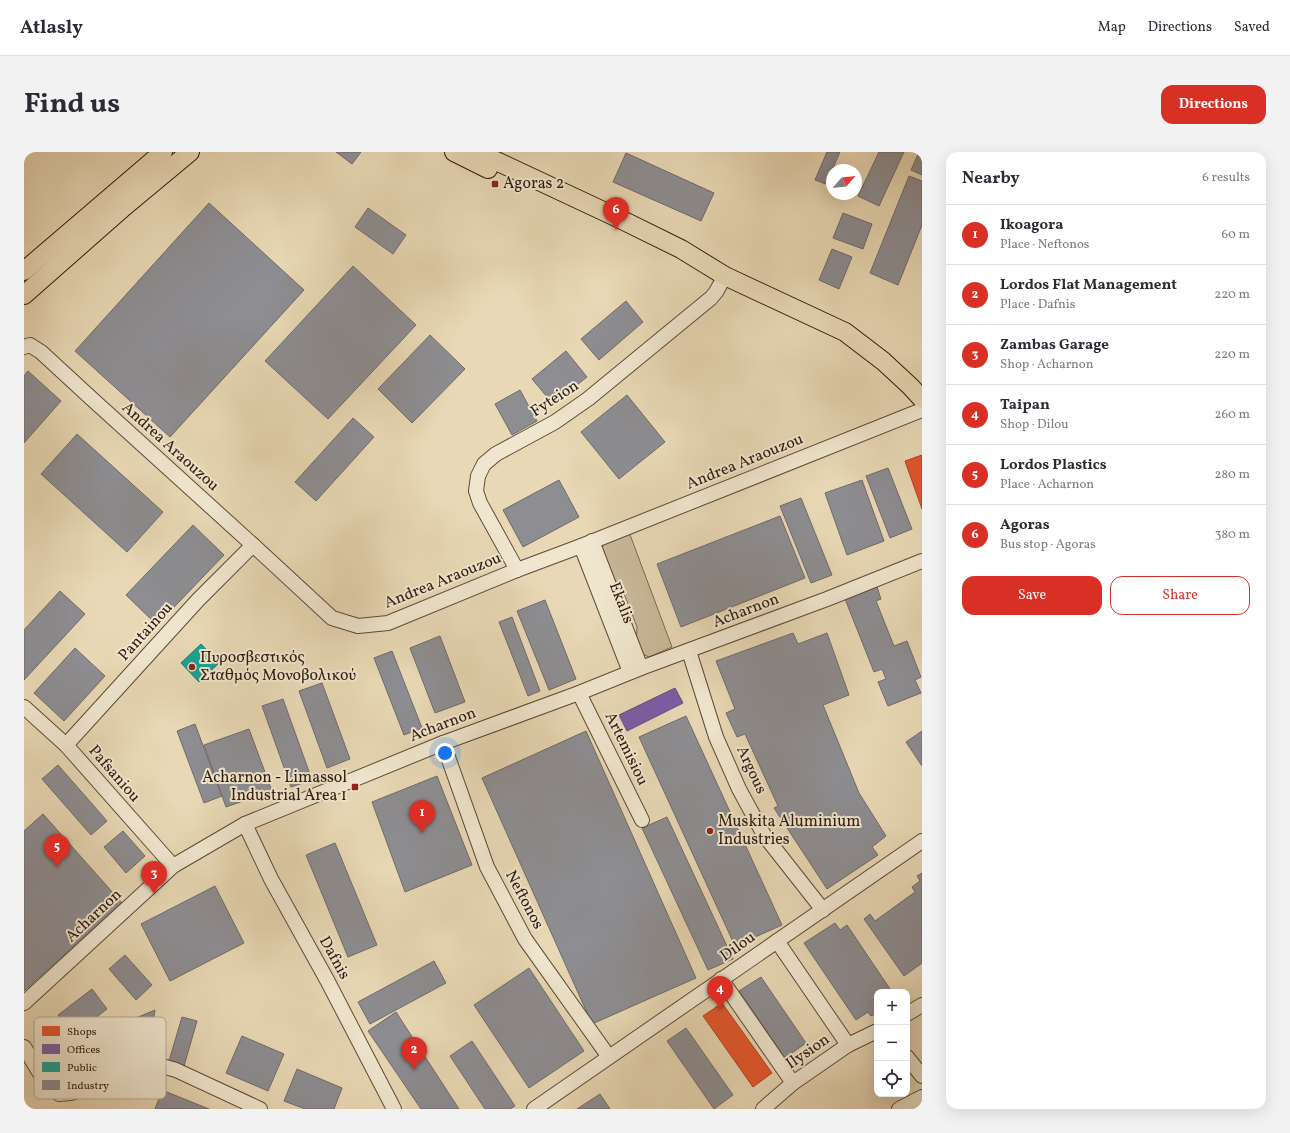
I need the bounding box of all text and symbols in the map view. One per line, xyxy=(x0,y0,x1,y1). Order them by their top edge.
text: Atlasly xyxy=(20,15,83,41)
text: Map xyxy=(1098,18,1126,37)
text: Directions xyxy=(1148,18,1212,37)
text: Saved xyxy=(1234,18,1270,37)
text: Find us xyxy=(24,85,120,124)
button: Directions xyxy=(1161,85,1266,124)
north arrow xyxy=(826,164,862,200)
text: Nearby xyxy=(962,167,1020,190)
text: 6 results xyxy=(1202,169,1250,187)
place label: Agoras 2 xyxy=(503,173,564,195)
marker: Agoras 2 xyxy=(490,179,500,189)
pin: 6 xyxy=(603,197,629,230)
text: Ikoagora xyxy=(1000,215,1063,236)
text: 1 xyxy=(972,226,978,244)
text: 60 m xyxy=(1222,226,1250,244)
text: Place · Neftonos xyxy=(1000,236,1089,254)
text: Lordos Flat Management xyxy=(1000,275,1177,296)
text: 2 xyxy=(972,286,978,304)
text: 220 m xyxy=(1214,286,1250,304)
text: Place · Dafnis xyxy=(1000,296,1075,314)
text: Zambas Garage xyxy=(1000,335,1109,356)
text: 3 xyxy=(972,346,978,364)
text: 220 m xyxy=(1214,346,1250,364)
text: Shop · Acharnon xyxy=(1000,356,1094,374)
street label: Fyteion xyxy=(527,375,583,423)
text: Taipan xyxy=(1000,395,1050,416)
street label: Andrea Araouzou xyxy=(116,397,224,497)
text: 4 xyxy=(971,406,979,424)
text: 260 m xyxy=(1215,406,1250,424)
text: Shop · Dilou xyxy=(1000,416,1069,434)
street label: Andrea Araouzou xyxy=(683,429,807,495)
text: Lordos Plastics xyxy=(1000,455,1107,476)
text: 5 xyxy=(972,466,978,484)
text: 280 m xyxy=(1214,466,1250,484)
text: Place · Acharnon xyxy=(1000,476,1094,494)
text: Agoras xyxy=(1000,515,1050,536)
text: 6 xyxy=(971,526,979,544)
text: 380 m xyxy=(1215,526,1250,544)
text: Bus stop · Agoras xyxy=(1000,536,1096,554)
street label: Andrea Araouzou xyxy=(381,548,505,614)
button: Save xyxy=(962,576,1102,615)
button: Share xyxy=(1110,576,1250,615)
street label: Ekalis xyxy=(603,579,639,627)
street label: Acharnon xyxy=(710,588,782,634)
street label: Pantainou xyxy=(114,598,178,666)
place label: Πυροσβεστικός Σταθμός Μονοβολικού xyxy=(200,647,357,687)
marker: Πυροσβεστικός Σταθμός Μονοβολικού xyxy=(187,662,197,672)
street label: Acharnon xyxy=(407,702,479,748)
street label: Artemisiou xyxy=(599,709,653,789)
street label: Pafsaniou xyxy=(83,741,145,807)
street label: Argous xyxy=(730,742,772,798)
your location xyxy=(435,743,455,763)
place label: Acharnon - Limassol Industrial Area 1 xyxy=(202,767,347,807)
marker: Acharnon - Limassol Industrial Area 1 xyxy=(350,782,360,792)
pin: 1 xyxy=(409,800,435,833)
place label: Muskita Aluminium Industries xyxy=(718,811,860,851)
marker: Muskita Aluminium Industries xyxy=(705,826,715,836)
pin: 5 xyxy=(44,834,70,867)
pin: 3 xyxy=(141,861,167,894)
street label: Neftonos xyxy=(499,867,549,933)
street label: Acharnon xyxy=(61,884,127,948)
street label: Dilou xyxy=(716,927,760,967)
street label: Dafnis xyxy=(313,932,355,984)
pin: 4 xyxy=(707,976,733,1009)
map controls xyxy=(874,989,910,1097)
button: + xyxy=(874,989,910,1025)
legend xyxy=(34,1017,166,1099)
text: Shops xyxy=(67,1025,97,1040)
button: − xyxy=(874,1025,910,1061)
street label: Ilysion xyxy=(782,1029,834,1075)
pin: 2 xyxy=(401,1037,427,1070)
text: Offices xyxy=(67,1043,101,1058)
text: Public xyxy=(67,1061,97,1076)
button: locate xyxy=(874,1061,910,1097)
text: Industry xyxy=(67,1079,109,1094)

